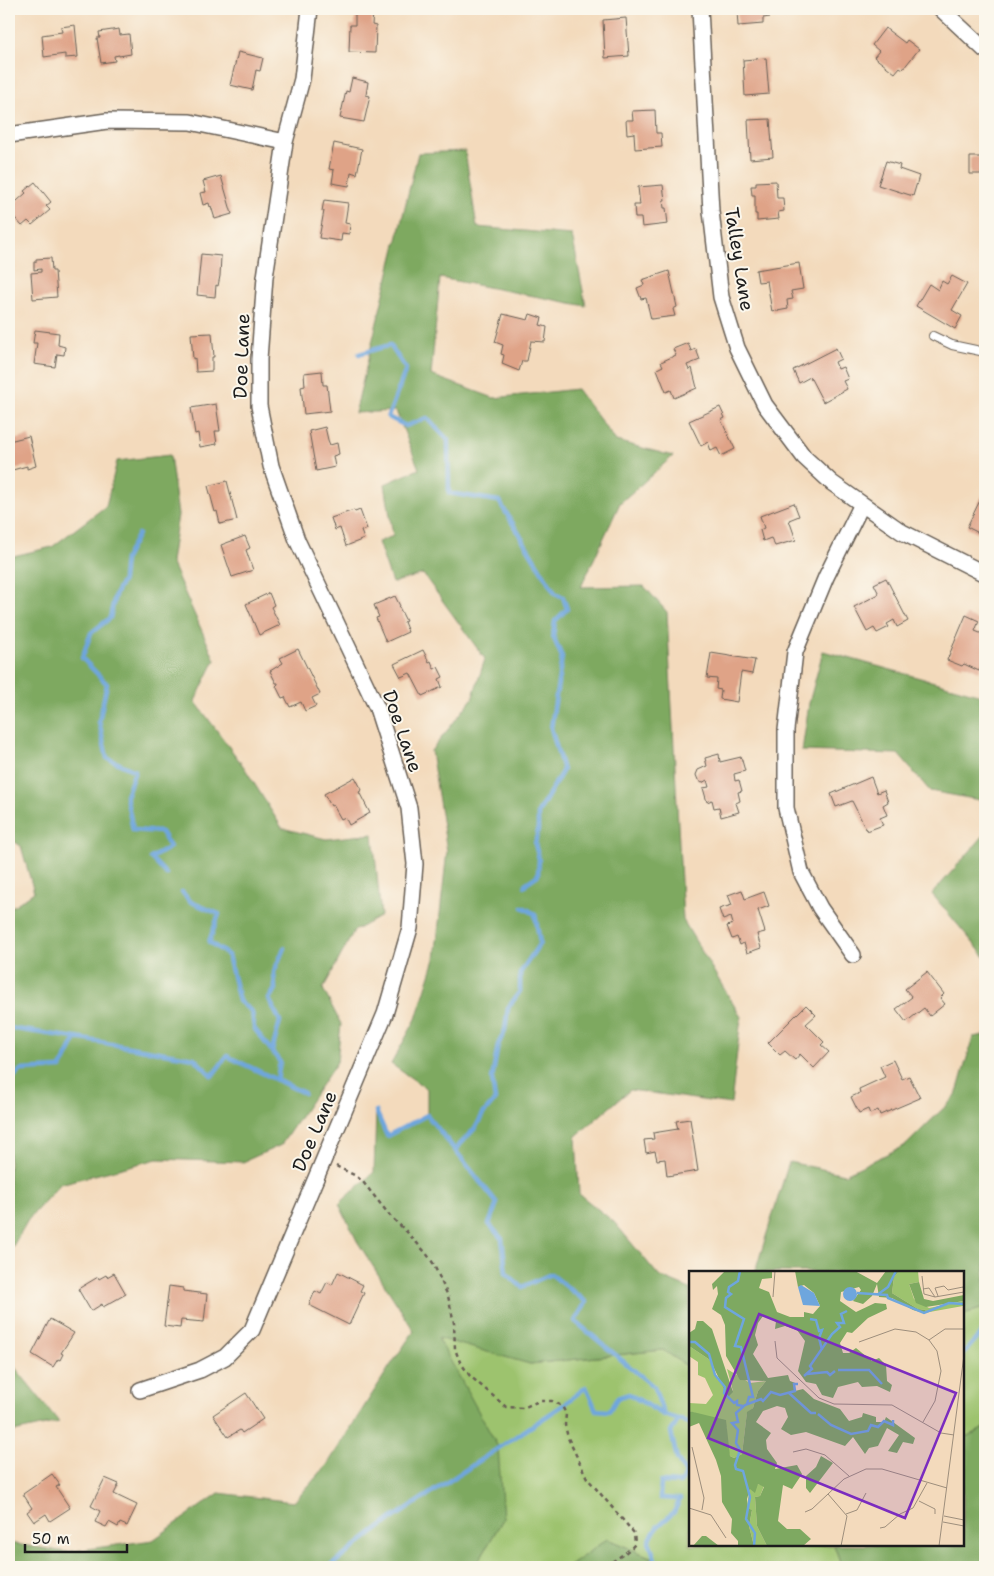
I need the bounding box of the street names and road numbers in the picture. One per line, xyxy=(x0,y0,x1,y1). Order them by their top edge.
street label: Talley Lane xyxy=(719,205,760,313)
street label: Doe Lane xyxy=(228,313,255,399)
street label: Doe Lane xyxy=(377,687,428,776)
street label: Doe Lane xyxy=(286,1087,343,1175)

